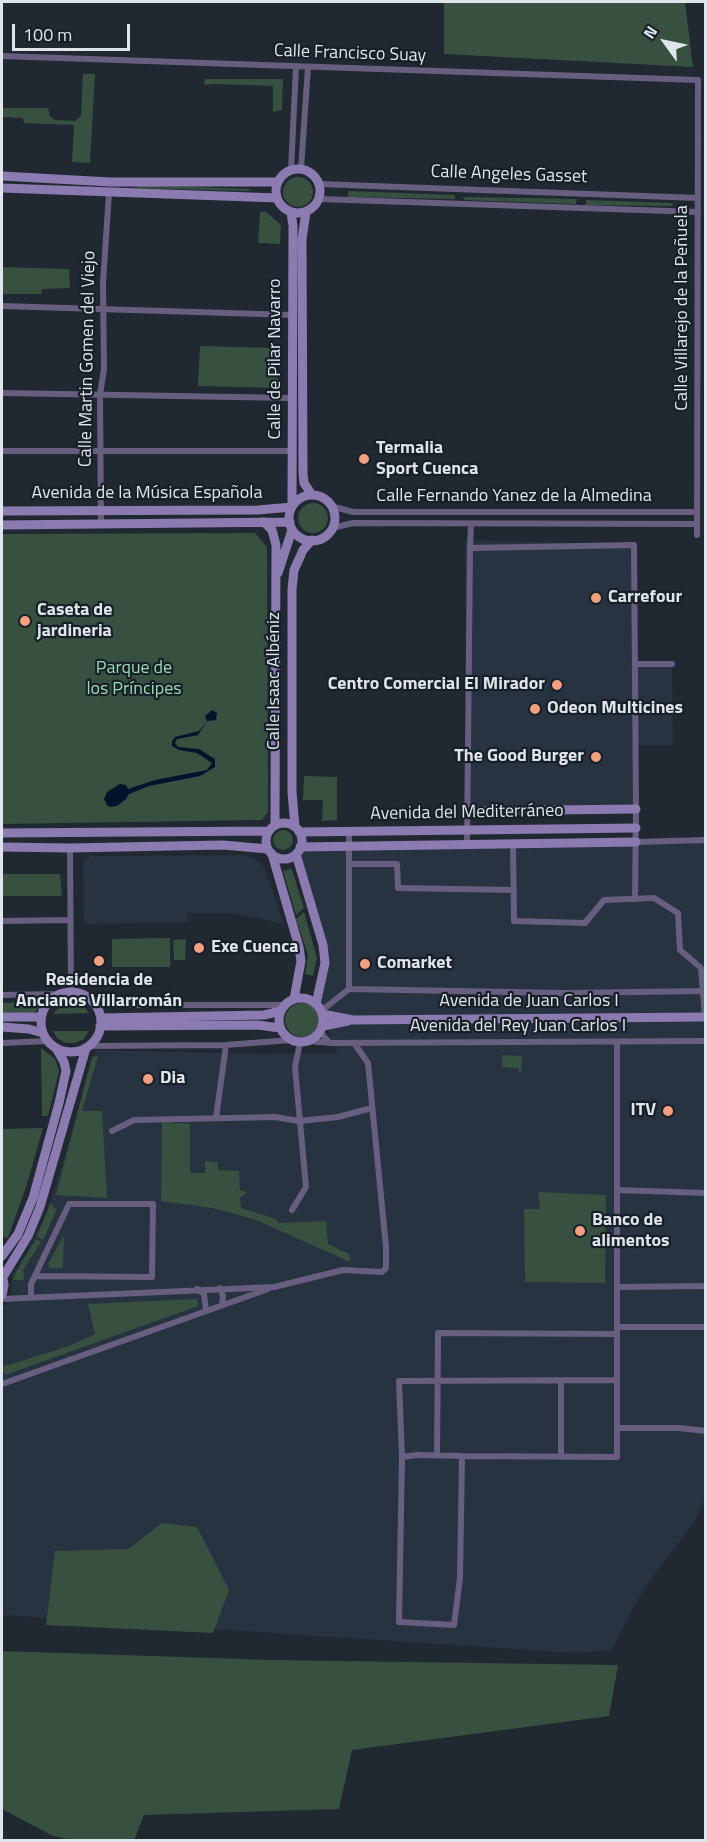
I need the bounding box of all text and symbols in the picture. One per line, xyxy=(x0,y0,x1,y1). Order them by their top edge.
scale bar xyxy=(15,12,134,50)
north arrow xyxy=(635,12,695,72)
text: 100 m xyxy=(23,21,72,48)
text: N xyxy=(637,21,663,43)
street label: Calle Francisco Suay xyxy=(273,41,427,67)
street label: Calle Angeles Gasset xyxy=(430,161,588,189)
street label: Calle Villarejo de la Peñuela xyxy=(672,205,694,411)
street label: Calle Martin Gomen del Viejo xyxy=(75,251,101,467)
street label: Calle de Pilar Navarro xyxy=(265,278,287,440)
place label: Termalia Sport Cuenca xyxy=(376,438,478,480)
marker: Termalia Sport Cuenca xyxy=(357,452,371,466)
street label: Avenida de la Música Española xyxy=(32,483,262,505)
street label: Calle Fernando Yanez de la Almedina xyxy=(376,486,652,508)
place label: Carrefour xyxy=(608,587,682,609)
marker: Carrefour xyxy=(589,591,603,605)
place label: Caseta de jardineria xyxy=(37,600,112,642)
street label: Calle Isaac Albéniz xyxy=(264,612,286,750)
marker: Caseta de jardineria xyxy=(18,614,32,628)
park label: Parque de los Príncipes xyxy=(86,658,182,700)
place label: Centro Comercial El Mirador xyxy=(328,674,545,696)
marker: Centro Comercial El Mirador xyxy=(550,678,564,692)
place label: Odeon Multicines xyxy=(547,698,683,720)
marker: Odeon Multicines xyxy=(528,702,542,716)
place label: The Good Burger xyxy=(454,746,584,768)
marker: The Good Burger xyxy=(589,750,603,764)
street label: Avenida del Mediterráneo xyxy=(370,801,564,825)
place label: Exe Cuenca xyxy=(211,937,298,959)
marker: Exe Cuenca xyxy=(192,941,206,955)
place label: Comarket xyxy=(377,953,452,975)
marker: Residencia de Ancianos Villarromán xyxy=(92,954,106,968)
marker: Comarket xyxy=(358,957,372,971)
place label: Residencia de Ancianos Villarromán xyxy=(16,970,182,1012)
street label: Avenida de Juan Carlos I xyxy=(439,991,619,1013)
street label: Avenida del Rey Juan Carlos I xyxy=(410,1016,626,1038)
place label: Dia xyxy=(160,1068,185,1090)
marker: Dia xyxy=(141,1072,155,1086)
place label: ITV xyxy=(631,1100,656,1122)
marker: ITV xyxy=(661,1104,675,1118)
place label: Banco de alimentos xyxy=(592,1210,670,1252)
marker: Banco de alimentos xyxy=(573,1224,587,1238)

